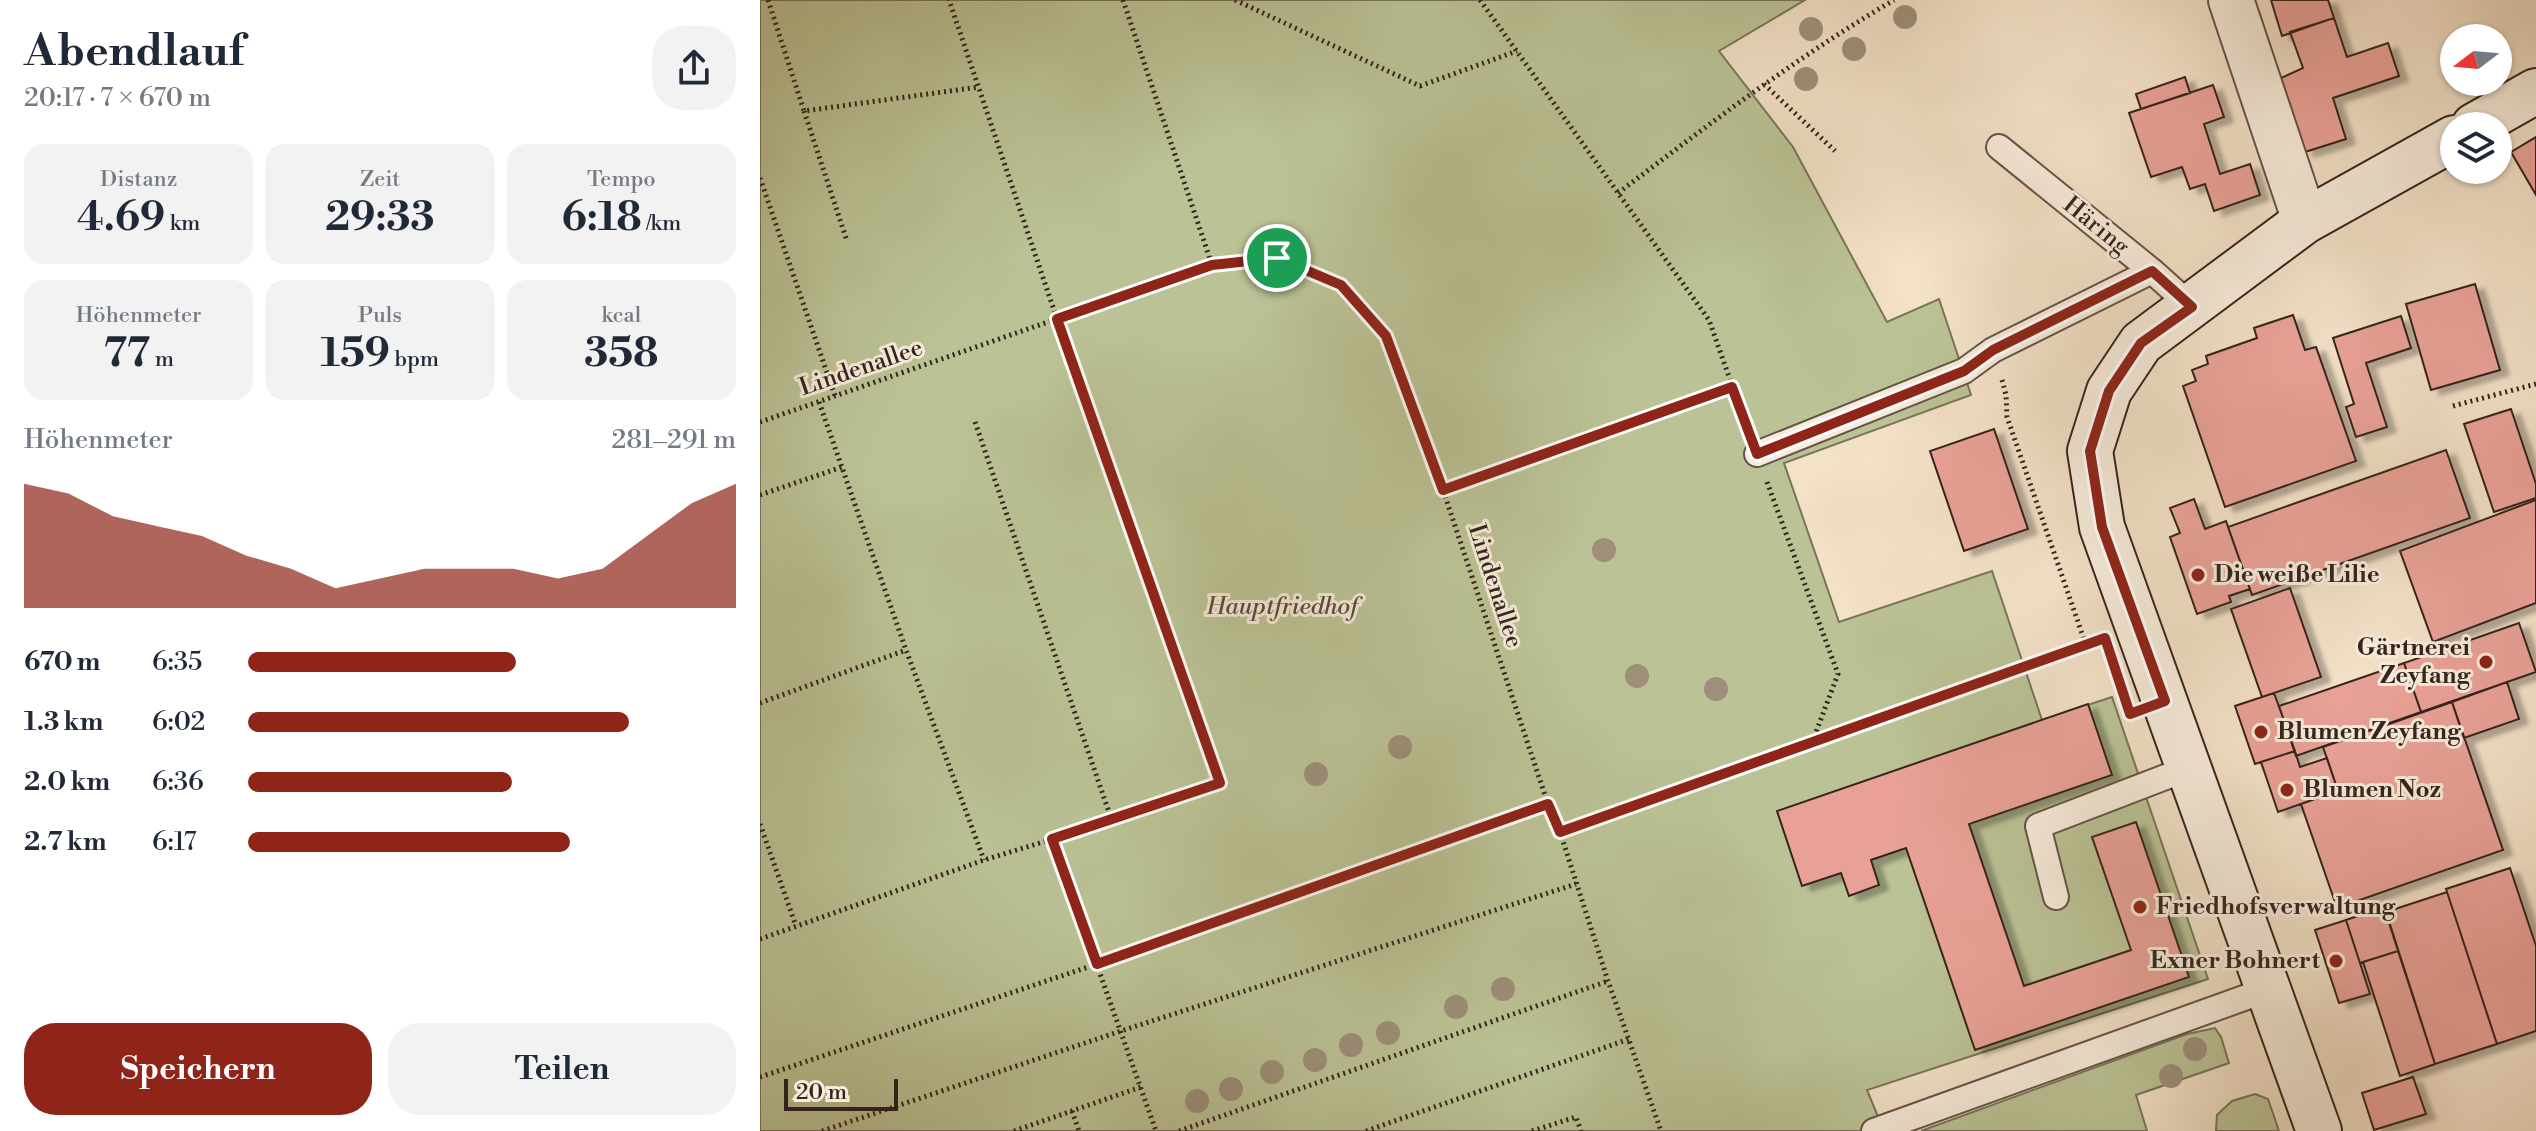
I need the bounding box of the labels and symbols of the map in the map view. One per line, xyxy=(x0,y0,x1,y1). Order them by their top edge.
north arrow xyxy=(2440,24,2512,96)
street label: Häring xyxy=(2057,190,2136,262)
pin xyxy=(1243,224,1311,292)
street label: Lindenallee xyxy=(795,333,927,403)
street label: Lindenallee xyxy=(1461,520,1529,652)
place label: Die weiße Lilie xyxy=(2214,560,2380,590)
marker: Die weiße Lilie xyxy=(2189,566,2207,584)
park label: Hauptfriedhof xyxy=(1205,592,1363,622)
place label: Gärtnerei Zeyfang xyxy=(2357,633,2471,691)
marker: Gärtnerei Zeyfang xyxy=(2477,653,2495,671)
place label: Blumen Zeyfang xyxy=(2277,717,2462,747)
marker: Blumen Zeyfang xyxy=(2252,723,2270,741)
place label: Blumen Noz xyxy=(2303,775,2441,805)
marker: Blumen Noz xyxy=(2278,781,2296,799)
place label: Friedhofsverwaltung xyxy=(2156,892,2397,922)
marker: Friedhofsverwaltung xyxy=(2131,898,2149,916)
place label: Exner Bohnert xyxy=(2150,946,2320,976)
marker: Exner Bohnert xyxy=(2327,952,2345,970)
scale bar xyxy=(784,1075,898,1111)

